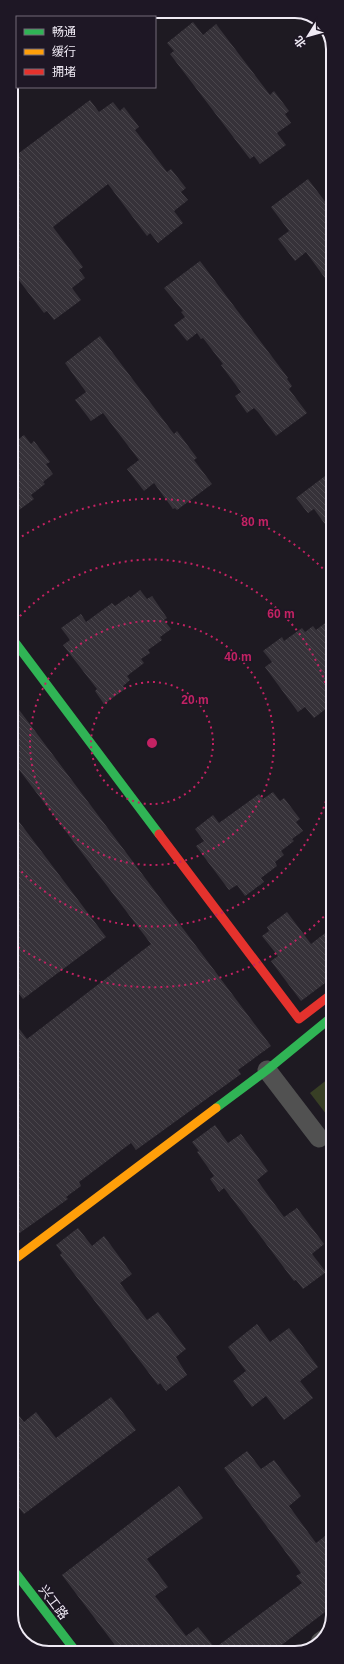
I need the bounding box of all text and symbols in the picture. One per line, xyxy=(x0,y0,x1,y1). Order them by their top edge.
legend xyxy=(16,16,156,88)
north arrow xyxy=(288,16,328,56)
text: 畅通 xyxy=(52,25,76,39)
text: 北 xyxy=(292,34,308,50)
text: 缓行 xyxy=(52,45,76,59)
text: 拥堵 xyxy=(52,65,76,79)
text: 80 m xyxy=(241,515,269,529)
text: 60 m xyxy=(267,607,295,621)
text: 40 m xyxy=(224,650,252,664)
text: 20 m xyxy=(181,693,209,707)
centre of rings xyxy=(145,736,159,750)
street label: 兴工路 xyxy=(36,1582,71,1622)

